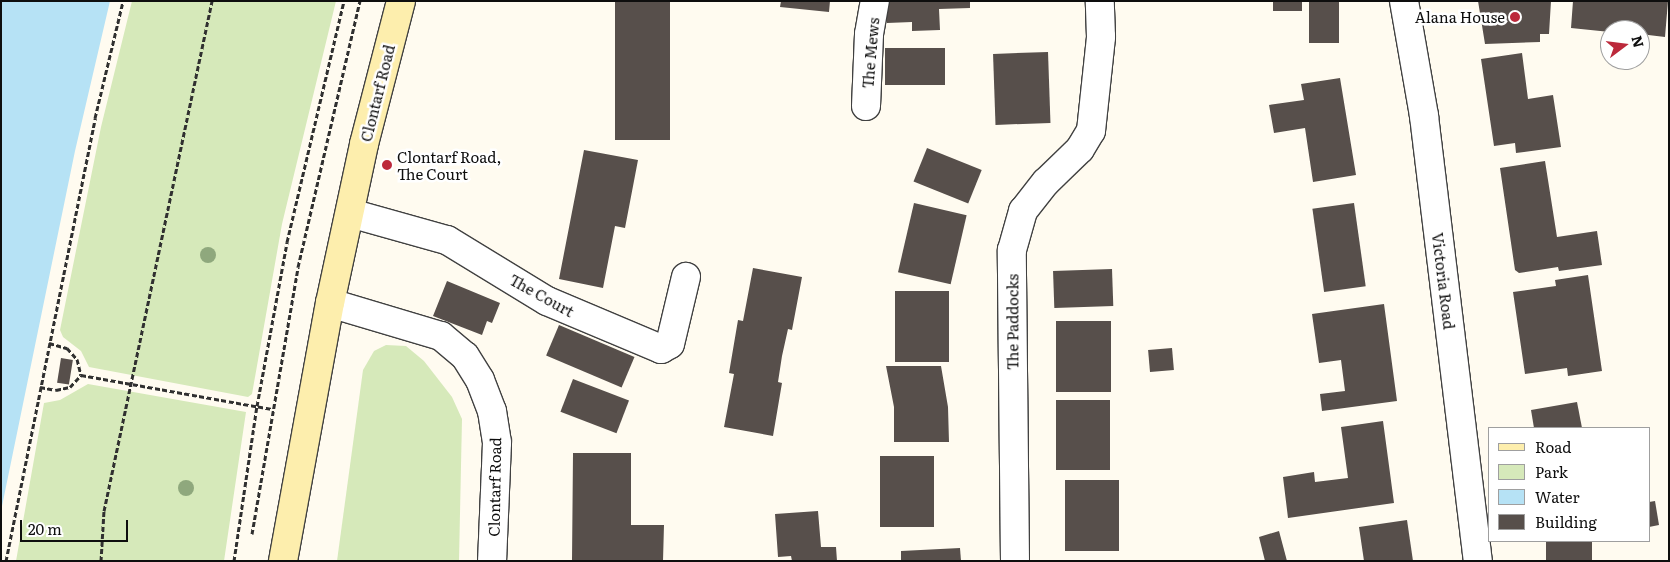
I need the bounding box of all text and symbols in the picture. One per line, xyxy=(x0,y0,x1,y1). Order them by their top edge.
place label: Alana House xyxy=(1415,8,1505,26)
marker: Alana House xyxy=(1509,11,1521,23)
street label: The Mews xyxy=(858,17,882,89)
north arrow xyxy=(1600,20,1650,70)
text: N xyxy=(1627,33,1650,50)
street label: Clontarf Road xyxy=(356,43,398,143)
place label: Clontarf Road, The Court xyxy=(397,147,501,182)
marker: Clontarf Road, The Court xyxy=(381,159,393,171)
street label: Victoria Road xyxy=(1429,232,1459,330)
street label: The Court xyxy=(507,270,577,320)
street label: The Paddocks xyxy=(1003,274,1021,370)
legend xyxy=(1488,427,1650,542)
text: Road xyxy=(1535,435,1571,458)
street label: Clontarf Road xyxy=(484,437,504,537)
text: Park xyxy=(1535,460,1568,483)
text: Water xyxy=(1535,485,1580,508)
scale bar xyxy=(22,510,130,542)
text: Building xyxy=(1535,510,1597,533)
text: 20 m xyxy=(28,517,62,540)

